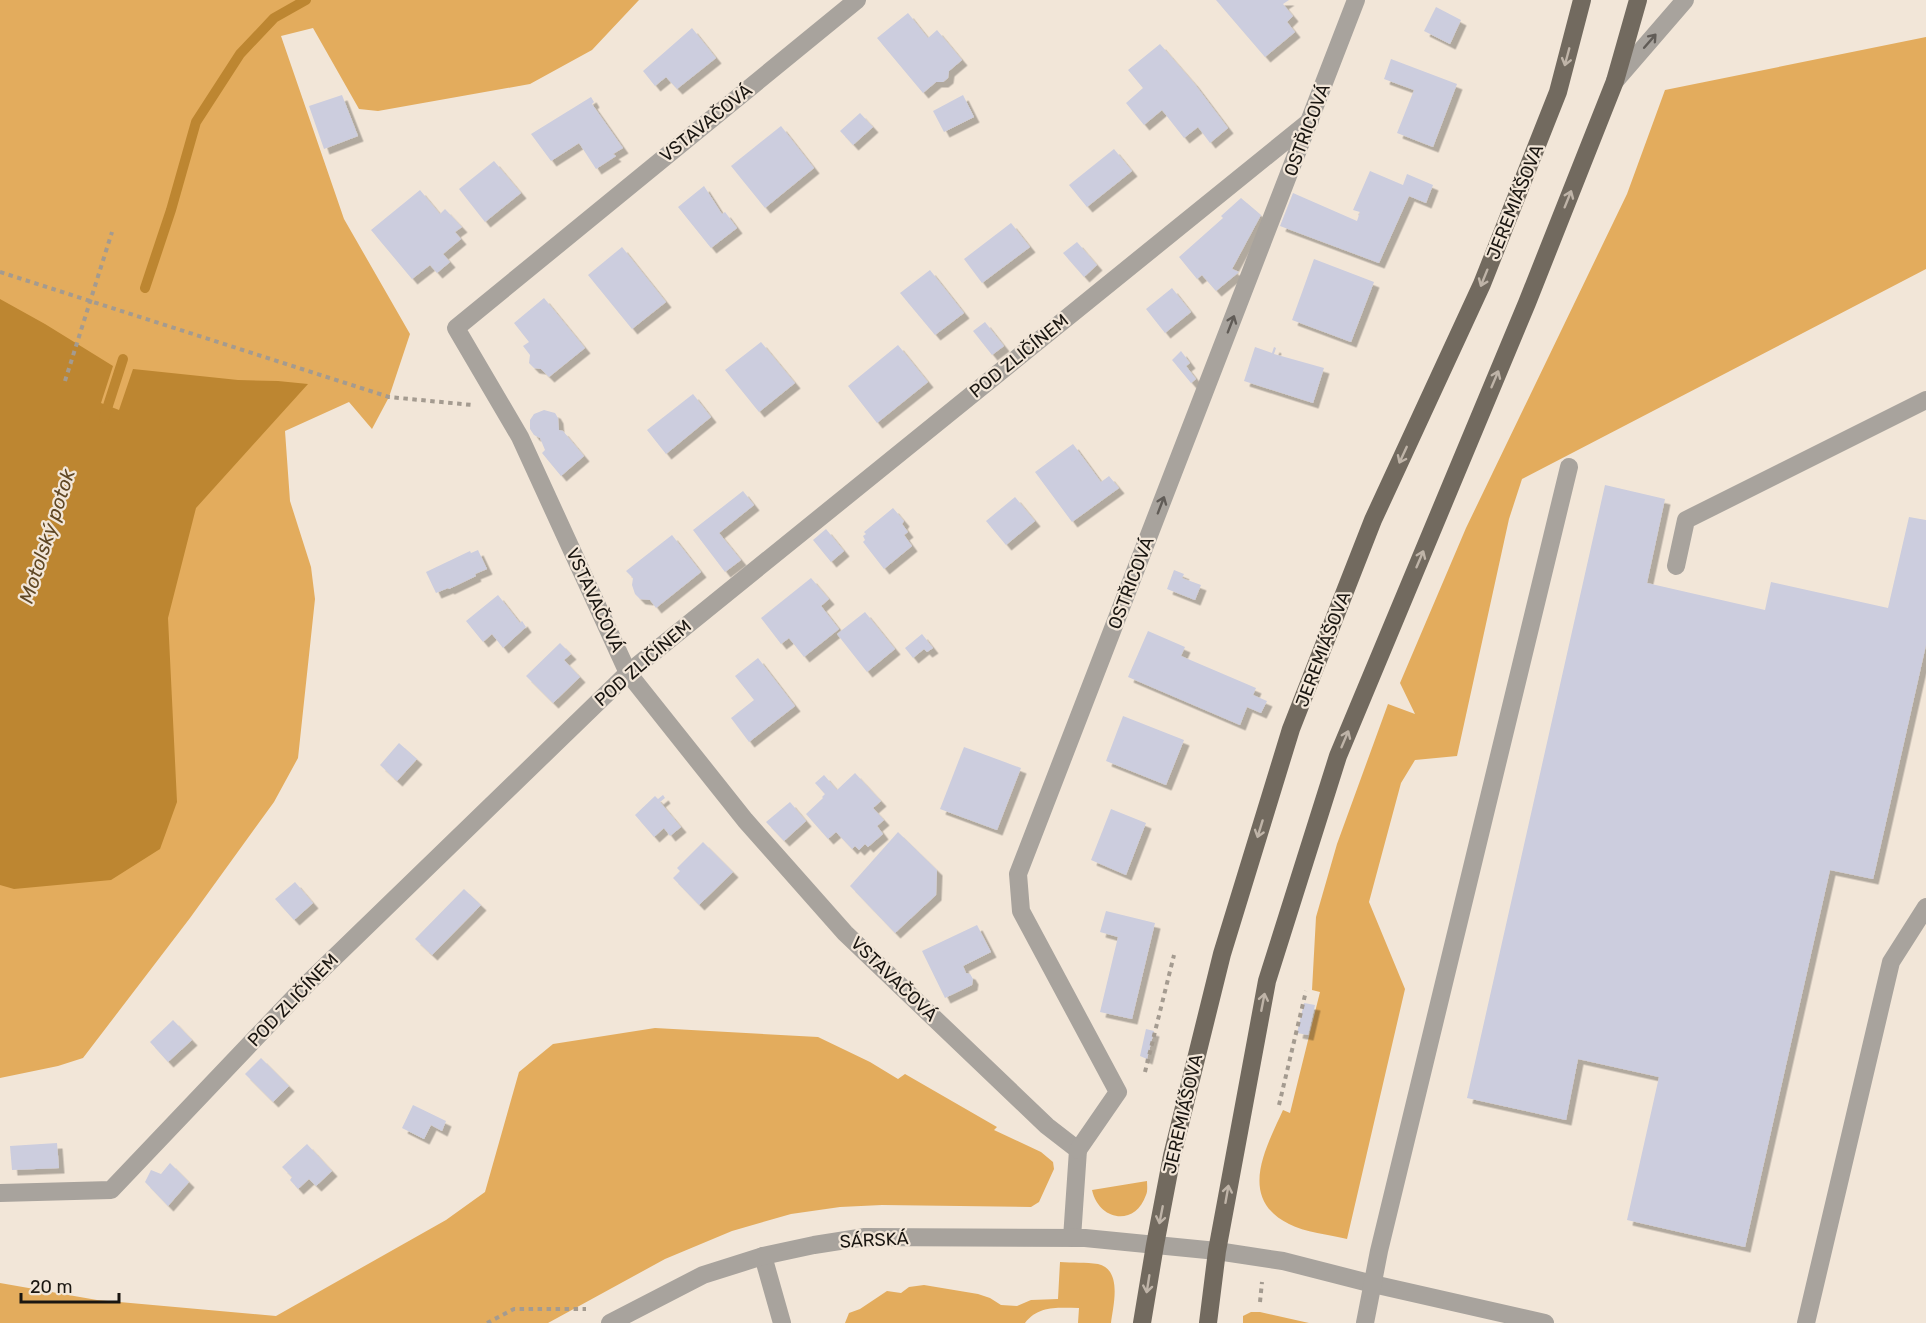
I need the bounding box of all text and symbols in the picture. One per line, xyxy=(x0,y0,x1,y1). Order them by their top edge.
one-way arrow xyxy=(1643,34,1657,49)
one-way arrow xyxy=(1561,47,1573,66)
street label: VSTAVAČOVÁ xyxy=(655,79,757,167)
street label: OSTŘICOVÁ xyxy=(1279,81,1335,179)
street label: JEREMIÁŠOVA xyxy=(1482,141,1548,263)
one-way arrow xyxy=(1563,190,1574,208)
one-way arrow xyxy=(1478,269,1489,287)
street label: POD ZLIČÍNEM xyxy=(965,309,1073,403)
one-way arrow xyxy=(1227,315,1238,333)
one-way arrow xyxy=(1490,371,1501,389)
one-way arrow xyxy=(1396,446,1408,464)
water label: Motolský potok xyxy=(14,465,80,606)
one-way arrow xyxy=(1156,497,1167,515)
street label: OSTŘICOVÁ xyxy=(1103,534,1159,632)
street label: VSTAVAČOVÁ xyxy=(561,544,629,656)
one-way arrow xyxy=(1415,551,1426,569)
street label: JEREMIÁŠOVA xyxy=(1291,588,1355,710)
street label: POD ZLIČÍNEM xyxy=(590,615,696,711)
one-way arrow xyxy=(1340,731,1351,749)
one-way arrow xyxy=(1254,819,1265,838)
street label: VSTAVAČOVÁ xyxy=(846,932,942,1026)
street label: POD ZLIČÍNEM xyxy=(243,949,343,1051)
one-way arrow xyxy=(1257,993,1268,1012)
street label: JEREMIÁŠOVA xyxy=(1159,1052,1207,1176)
one-way arrow xyxy=(1222,1184,1233,1204)
one-way arrow xyxy=(1155,1205,1166,1225)
street label: SÁRSKÁ xyxy=(839,1227,909,1253)
scale bar xyxy=(21,1266,118,1304)
one-way arrow xyxy=(1143,1274,1154,1294)
text: 20 m xyxy=(30,1276,72,1298)

